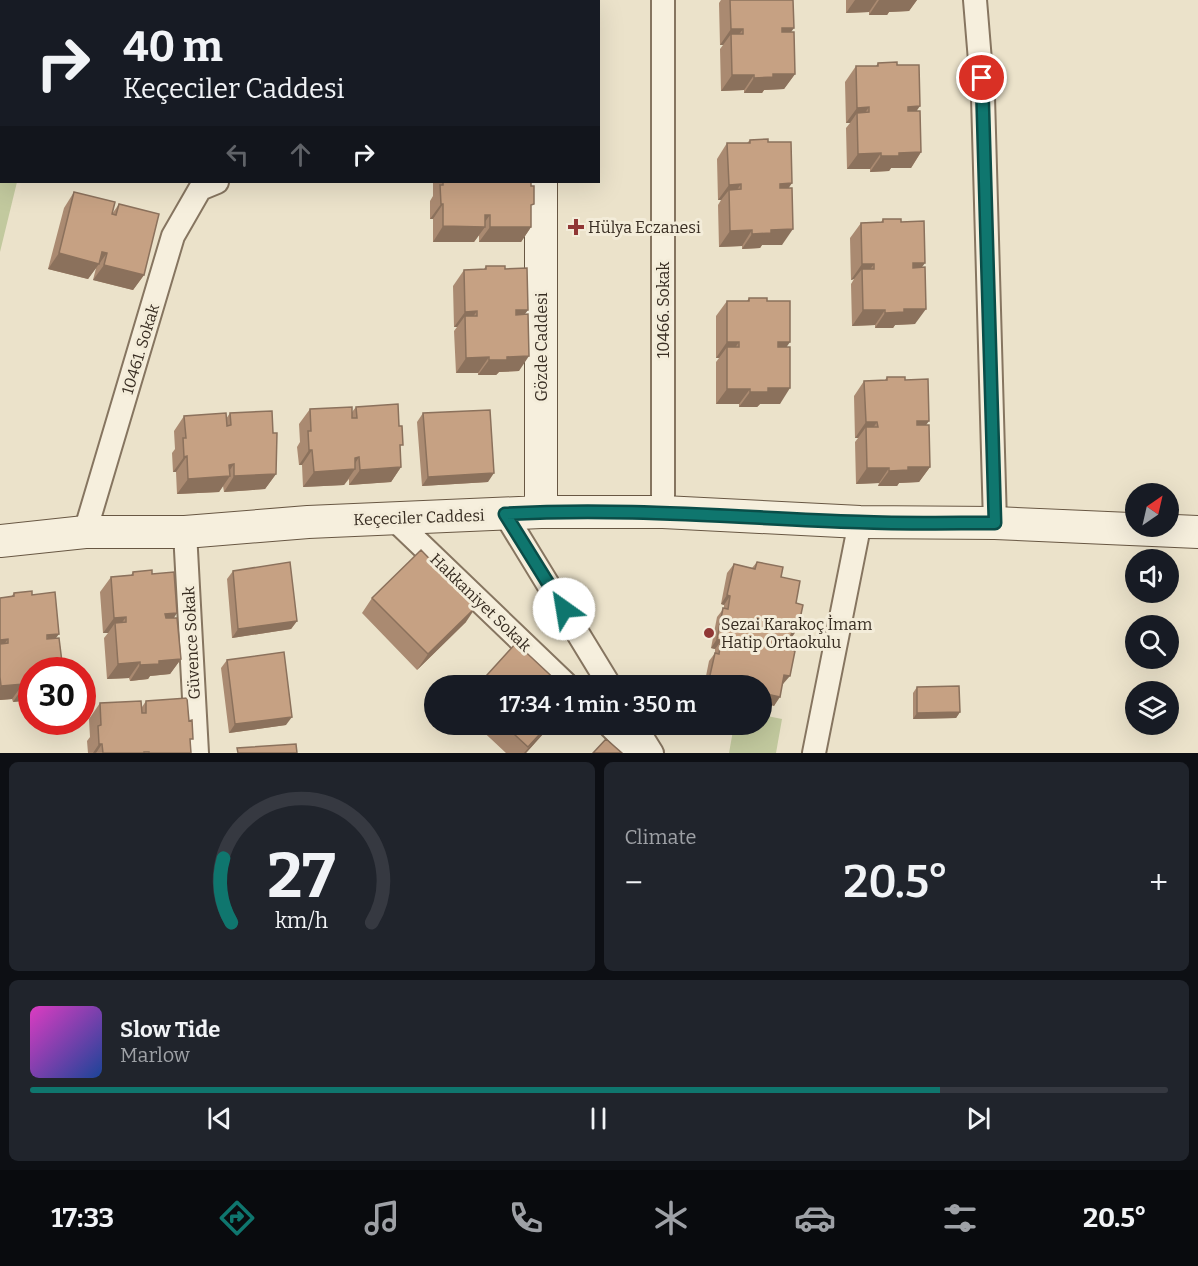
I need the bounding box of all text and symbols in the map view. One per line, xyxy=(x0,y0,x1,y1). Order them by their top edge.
text: 40 m xyxy=(123,22,223,72)
icon: right xyxy=(24,24,102,102)
pin xyxy=(956,52,1007,103)
icon: arrive xyxy=(965,61,998,94)
text: Keçeciler Caddesi xyxy=(123,73,345,105)
icon: left xyxy=(221,138,254,171)
icon: ahead xyxy=(284,138,317,171)
icon: right xyxy=(347,138,380,171)
place label: Hülya Eczanesi xyxy=(588,218,701,237)
marker: Hülya Eczanesi xyxy=(569,220,583,234)
street label: 10466. Sokak xyxy=(654,262,673,358)
street label: Gözde Caddesi xyxy=(532,292,551,401)
street label: 10461. Sokak xyxy=(118,302,163,397)
north arrow xyxy=(1125,483,1179,537)
map controls xyxy=(1125,483,1179,735)
street label: Keçeciler Caddesi xyxy=(353,506,485,529)
street label: Hakkaniyet Sokak xyxy=(426,549,535,655)
button: sound xyxy=(1125,549,1179,603)
position arrow xyxy=(532,577,596,641)
street label: Güvence Sokak xyxy=(179,586,204,700)
place label: Sezai Karakoç İmam Hatip Ortaokulu xyxy=(721,615,872,652)
button: search xyxy=(1125,615,1179,669)
marker: Sezai Karakoç İmam Hatip Ortaokulu xyxy=(702,626,716,640)
speed limit sign: 30 xyxy=(18,657,96,735)
button: layers xyxy=(1125,681,1179,735)
text: 17:34 · 1 min · 350 m xyxy=(500,691,696,718)
text: Climate xyxy=(625,825,696,849)
text: 27 xyxy=(268,839,336,914)
text: 20.5° xyxy=(843,855,949,909)
text: − xyxy=(625,863,643,903)
text: + xyxy=(1149,863,1168,903)
text: km/h xyxy=(275,909,328,935)
text: Slow Tide xyxy=(120,1016,220,1043)
text: Marlow xyxy=(120,1043,190,1067)
icon: previous xyxy=(203,1102,236,1135)
icon: pause xyxy=(582,1102,615,1135)
icon: next xyxy=(962,1102,995,1135)
icon: directions xyxy=(216,1197,258,1239)
icon: music xyxy=(361,1197,403,1239)
icon: phone xyxy=(505,1197,547,1239)
icon: climate xyxy=(650,1197,692,1239)
icon: car xyxy=(794,1197,836,1239)
icon: filters xyxy=(939,1197,981,1239)
text: 17:33 xyxy=(51,1202,114,1234)
text: 20.5° xyxy=(1083,1202,1147,1234)

